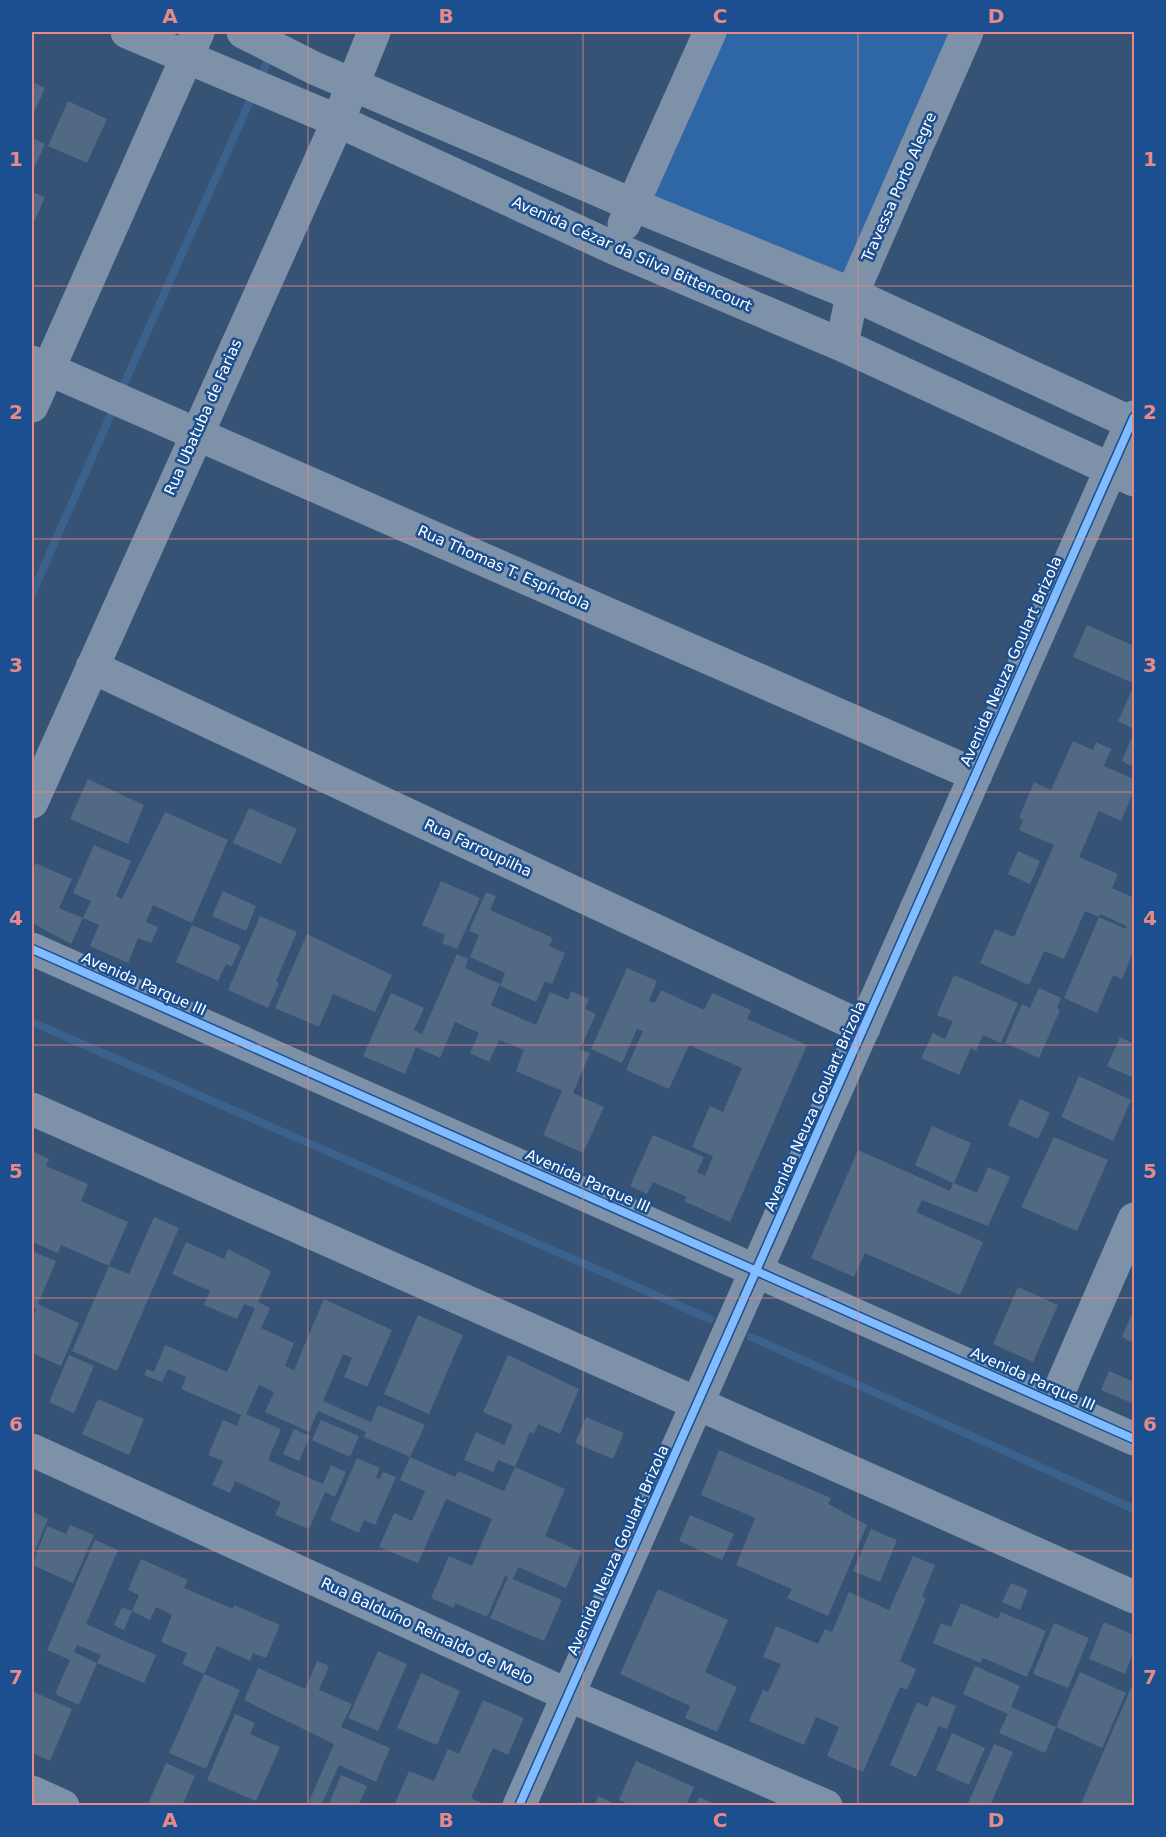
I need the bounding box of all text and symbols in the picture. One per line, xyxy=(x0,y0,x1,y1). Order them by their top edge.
text: A xyxy=(162,4,178,28)
text: B xyxy=(438,4,454,28)
text: C xyxy=(713,4,727,28)
text: D xyxy=(988,4,1004,28)
street label: Travessa Porto Alegre xyxy=(857,109,940,266)
text: 1 xyxy=(9,147,23,171)
text: 1 xyxy=(1143,147,1157,171)
street label: Avenida Cézar da Silva Bittencourt xyxy=(509,193,755,315)
street label: Rua Ubatuba de Farias xyxy=(160,336,246,498)
text: 2 xyxy=(9,400,23,424)
text: 2 xyxy=(1143,400,1157,424)
street label: Rua Thomas T. Espíndola xyxy=(415,522,593,614)
street label: Avenida Neuza Goulart Brizola xyxy=(956,553,1066,769)
text: 3 xyxy=(9,653,23,677)
text: 3 xyxy=(1143,653,1157,677)
street label: Rua Farroupilha xyxy=(421,815,535,881)
text: 4 xyxy=(9,906,23,930)
text: 4 xyxy=(1143,906,1157,930)
street label: Avenida Parque III xyxy=(79,948,209,1020)
street label: Avenida Neuza Goulart Brizola xyxy=(760,998,870,1214)
street label: Avenida Parque III xyxy=(523,1145,653,1217)
text: 5 xyxy=(9,1159,23,1183)
text: 5 xyxy=(1143,1159,1157,1183)
street label: Avenida Parque III xyxy=(968,1343,1098,1415)
text: 6 xyxy=(9,1412,23,1436)
text: 6 xyxy=(1143,1412,1157,1436)
street label: Avenida Neuza Goulart Brizola xyxy=(563,1442,673,1658)
street label: Rua Balduíno Reinaldo de Melo xyxy=(318,1574,536,1688)
text: 7 xyxy=(9,1665,23,1689)
text: 7 xyxy=(1143,1665,1157,1689)
text: A xyxy=(162,1808,178,1832)
text: B xyxy=(438,1808,454,1832)
text: C xyxy=(713,1808,727,1832)
text: D xyxy=(988,1808,1004,1832)

